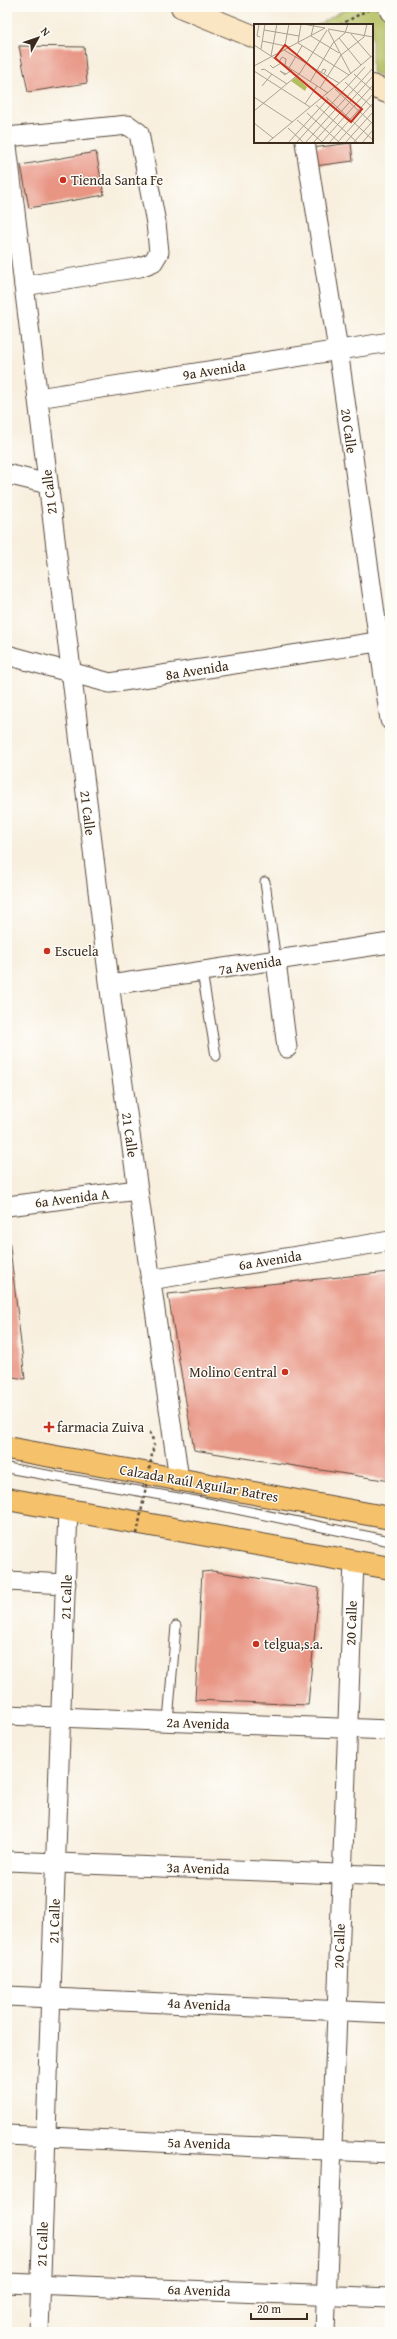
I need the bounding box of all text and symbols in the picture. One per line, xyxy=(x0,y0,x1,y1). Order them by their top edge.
north arrow xyxy=(18,18,58,58)
text: N xyxy=(37,24,55,40)
inset map xyxy=(254,24,373,143)
place label: Tienda Santa Fe xyxy=(71,170,164,190)
marker: Tienda Santa Fe xyxy=(58,175,68,185)
street label: 9a Avenida xyxy=(181,355,247,385)
street label: 20 Calle xyxy=(336,407,362,455)
street label: 21 Calle xyxy=(36,468,62,516)
street label: 8a Avenida xyxy=(164,655,230,685)
street label: 21 Calle xyxy=(75,789,101,837)
place label: Escuela xyxy=(55,941,99,961)
marker: Escuela xyxy=(42,946,52,956)
street label: 7a Avenida xyxy=(217,950,283,980)
street label: 21 Calle xyxy=(117,1111,143,1159)
street label: 6a Avenida A xyxy=(34,1183,111,1212)
street label: 6a Avenida xyxy=(237,1245,303,1275)
place label: Molino Central xyxy=(189,1362,277,1382)
marker: Molino Central xyxy=(280,1367,290,1377)
place label: farmacia Zuiva xyxy=(57,1417,144,1437)
marker: farmacia Zuiva xyxy=(44,1422,54,1432)
street label: Calzada Raúl Aguilar Batres xyxy=(118,1459,280,1507)
street label: 21 Calle xyxy=(55,1574,77,1620)
street label: 20 Calle xyxy=(340,1600,362,1646)
place label: telgua,s.a. xyxy=(264,1634,323,1654)
marker: telgua,s.a. xyxy=(251,1639,261,1649)
street label: 2a Avenida xyxy=(166,1712,230,1734)
street label: 3a Avenida xyxy=(166,1857,230,1879)
street label: 21 Calle xyxy=(43,1898,65,1944)
street label: 20 Calle xyxy=(328,1923,350,1969)
street label: 4a Avenida xyxy=(167,1992,232,2016)
street label: 5a Avenida xyxy=(167,2132,231,2154)
street label: 21 Calle xyxy=(31,2221,53,2267)
street label: 6a Avenida xyxy=(167,2279,231,2301)
scale bar xyxy=(251,2295,307,2321)
text: 20 m xyxy=(257,2300,281,2317)

